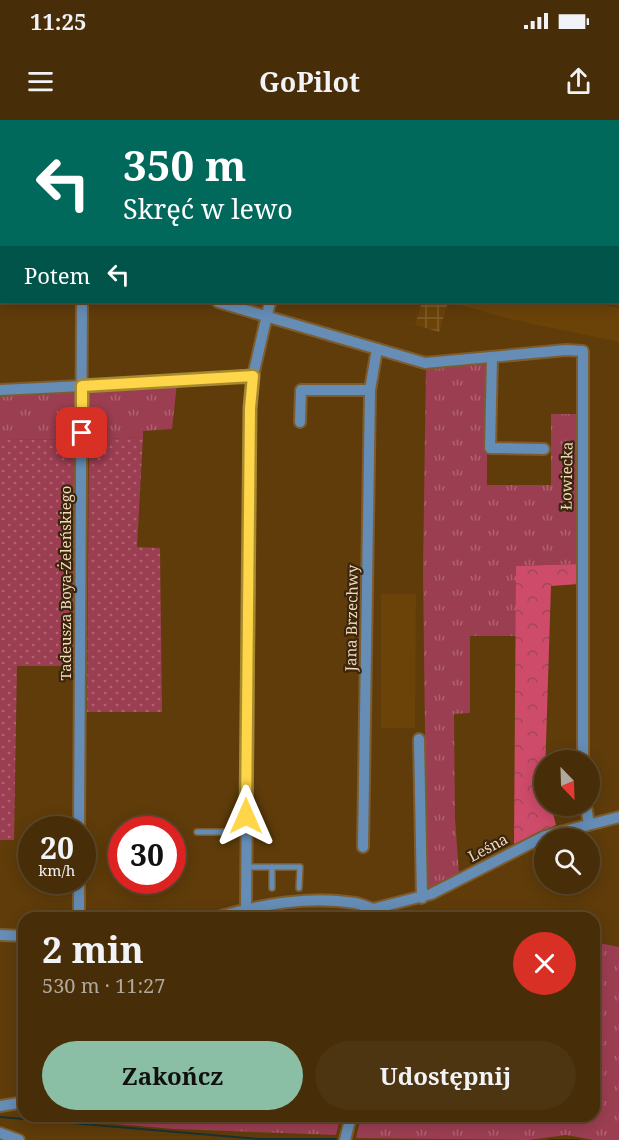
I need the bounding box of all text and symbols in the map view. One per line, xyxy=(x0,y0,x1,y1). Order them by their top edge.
text: 11:25 xyxy=(30,6,86,36)
text: GoPilot xyxy=(259,63,360,100)
icon: menu xyxy=(24,65,57,98)
icon: share xyxy=(562,65,595,98)
text: 350 m xyxy=(123,136,247,193)
icon: left xyxy=(24,144,102,222)
text: Skręć w lewo xyxy=(123,190,293,227)
icon: left xyxy=(102,258,135,291)
text: Potem xyxy=(24,260,90,290)
pin xyxy=(56,407,107,458)
icon: arrive xyxy=(65,416,98,449)
street label: Łowiecka xyxy=(555,442,577,510)
street label: Tadeusza Boya-Żeleńskiego xyxy=(55,486,75,680)
street label: Jana Brzechwy xyxy=(340,564,362,673)
north arrow xyxy=(534,750,600,816)
map controls xyxy=(534,750,600,894)
position arrow xyxy=(214,784,278,848)
speed limit sign: 30 xyxy=(108,816,186,894)
text: 20 xyxy=(40,827,74,868)
street label: Leśna xyxy=(464,828,511,866)
button: search xyxy=(534,828,600,894)
text: km/h xyxy=(39,860,75,880)
text: 2 min xyxy=(42,925,144,974)
button: close xyxy=(513,932,576,995)
text: 530 m · 11:27 xyxy=(42,972,165,999)
button: Zakończ xyxy=(42,1041,303,1110)
button: Udostępnij xyxy=(315,1041,576,1110)

